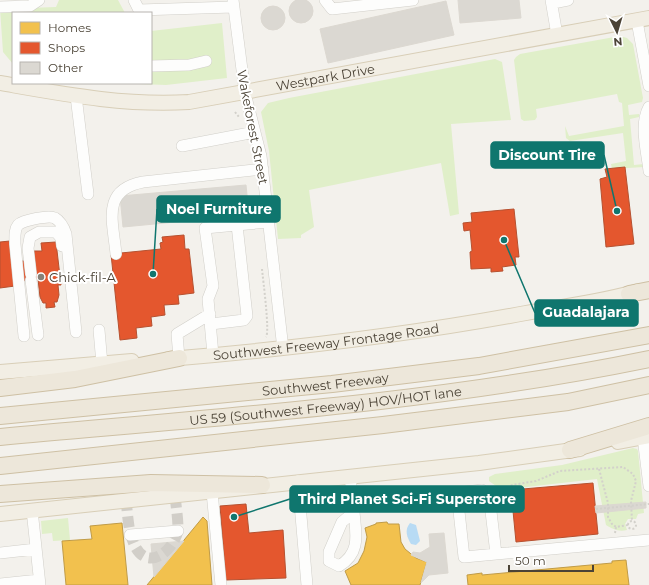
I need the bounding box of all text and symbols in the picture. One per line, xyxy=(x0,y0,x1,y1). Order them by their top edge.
legend xyxy=(12,12,152,84)
north arrow xyxy=(597,12,637,52)
text: Homes xyxy=(48,20,91,35)
text: N xyxy=(613,35,623,49)
text: Shops xyxy=(48,40,85,55)
text: Other xyxy=(48,60,83,75)
street label: Westpark Drive xyxy=(275,60,376,94)
street label: Wakeforest Street xyxy=(234,68,272,186)
callout: Discount Tire xyxy=(491,142,604,168)
text: Discount Tire xyxy=(498,146,596,164)
callout: Noel Furniture xyxy=(157,196,280,222)
text: Noel Furniture xyxy=(166,200,272,218)
place label: Chick-fil-A xyxy=(49,269,116,285)
marker: Chick-fil-A xyxy=(36,272,46,282)
callout: Guadalajara xyxy=(535,300,638,326)
text: Guadalajara xyxy=(542,303,630,321)
street label: Southwest Freeway Frontage Road xyxy=(212,320,440,363)
street label: Southwest Freeway xyxy=(261,369,391,399)
street label: US 59 (Southwest Freeway) HOV/HOT lane xyxy=(189,383,463,428)
callout: Third Planet Sci-Fi Superstore xyxy=(290,486,524,512)
text: Third Planet Sci-Fi Superstore xyxy=(298,490,516,508)
scale bar xyxy=(509,547,593,573)
text: 50 m xyxy=(515,553,546,568)

